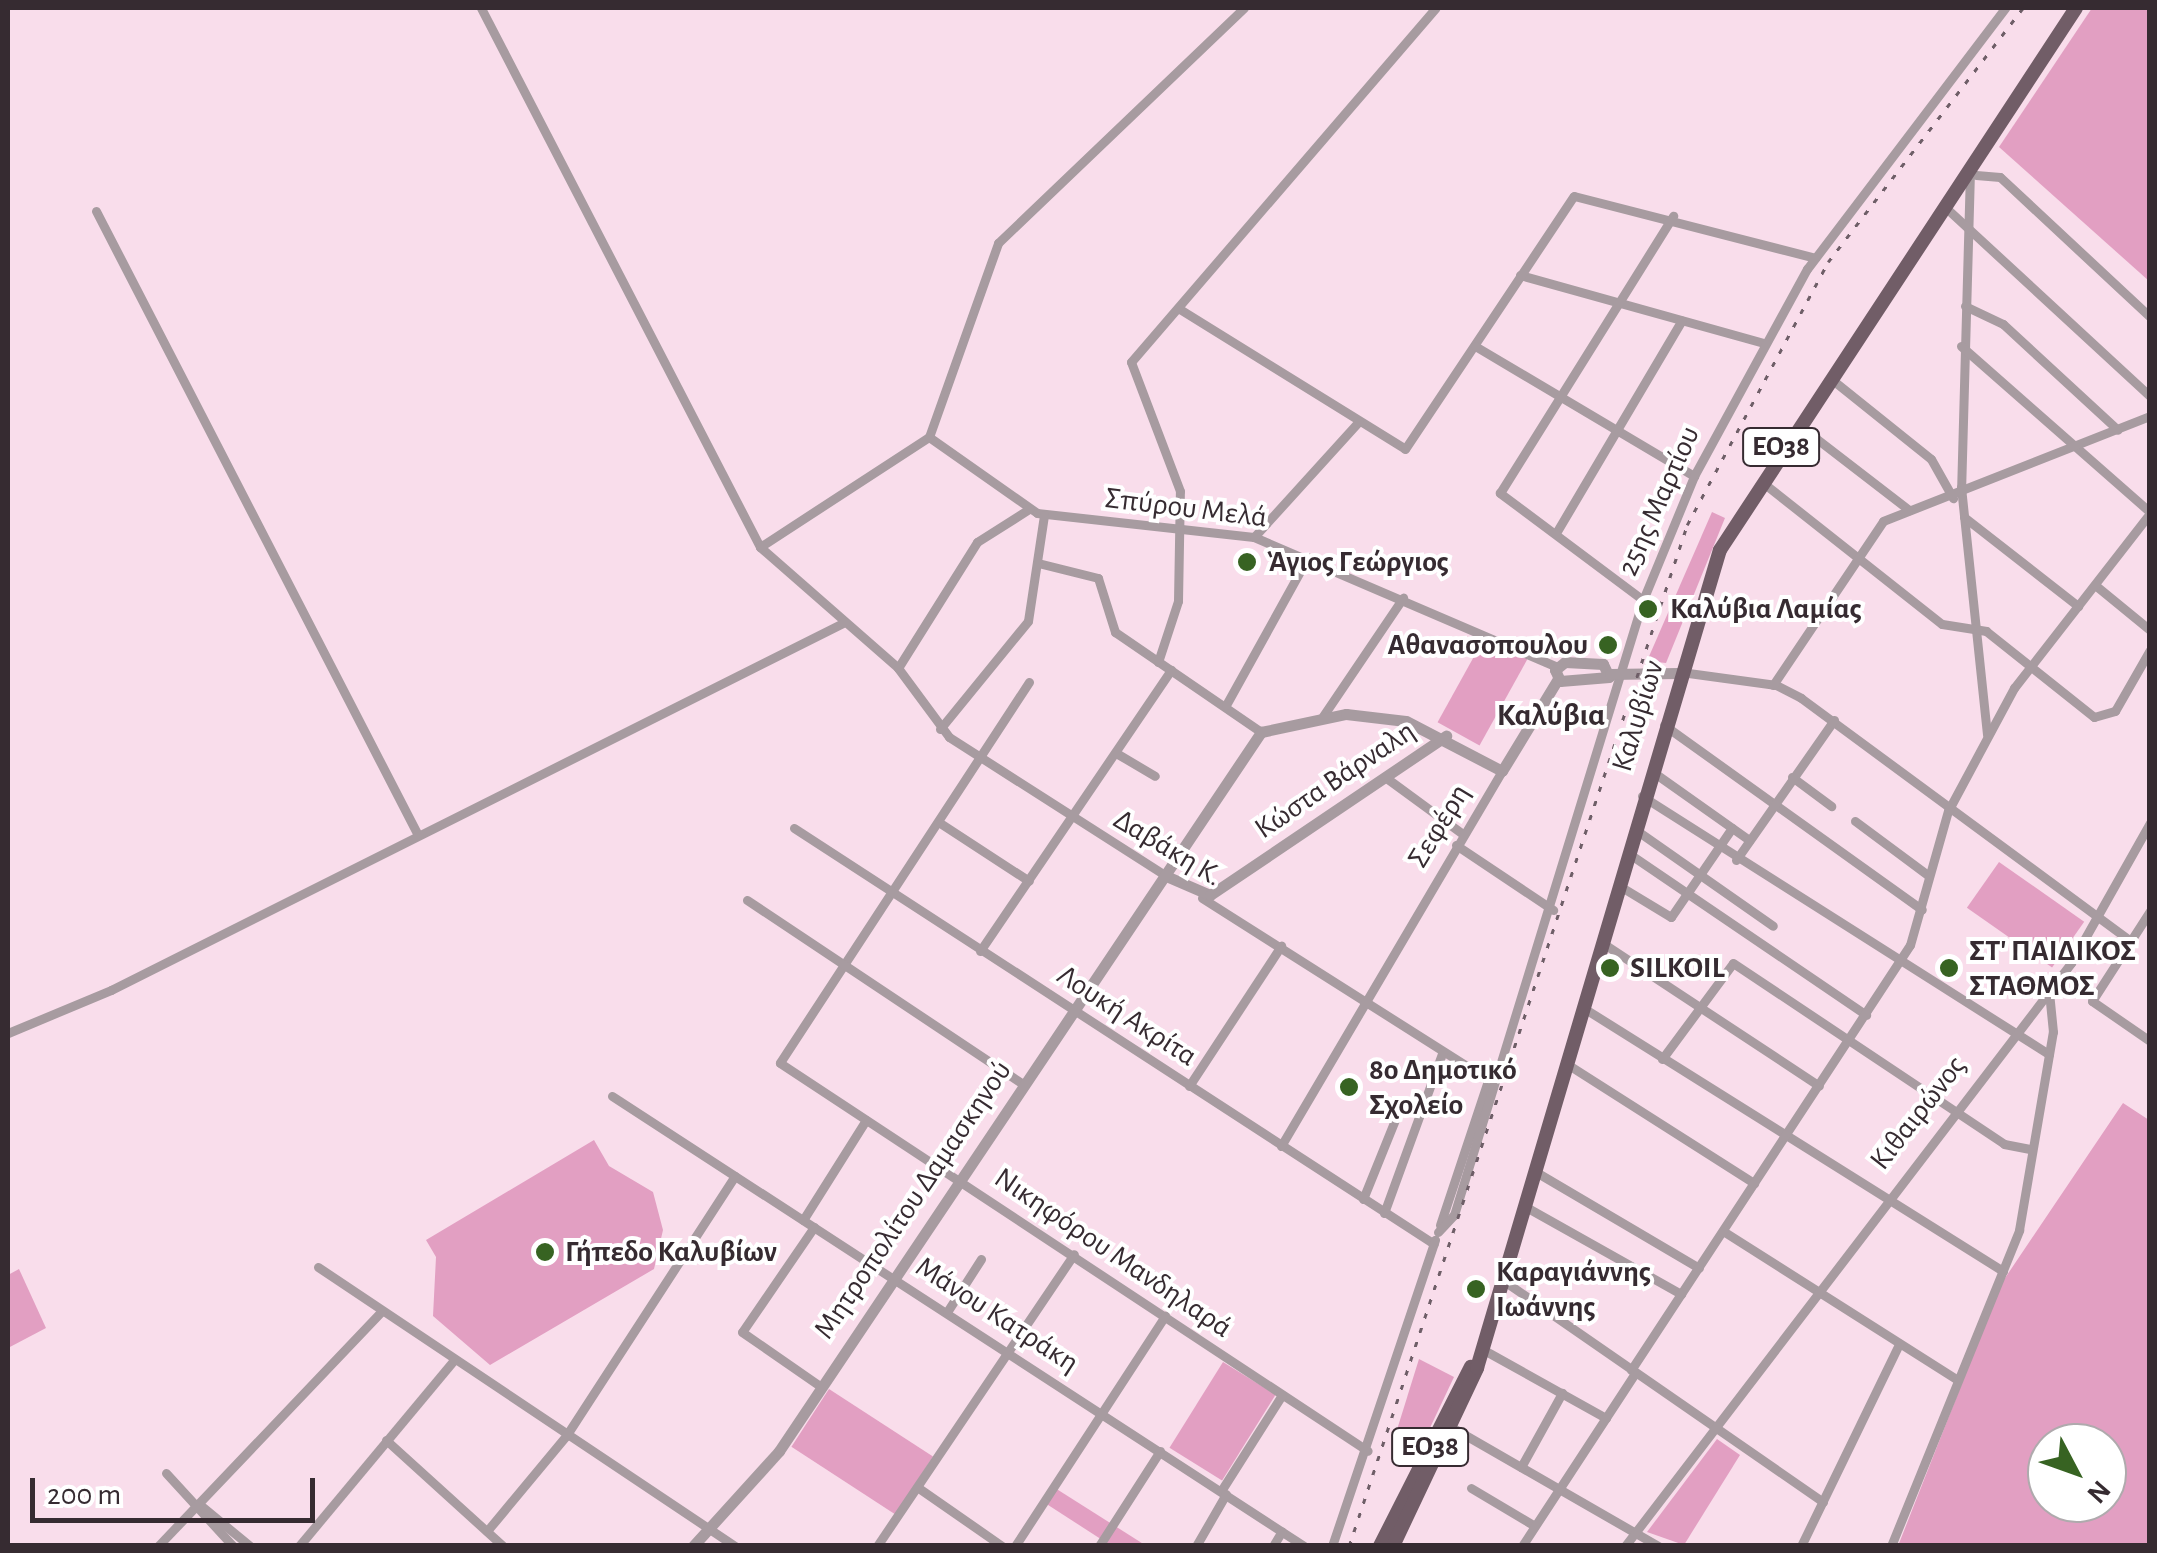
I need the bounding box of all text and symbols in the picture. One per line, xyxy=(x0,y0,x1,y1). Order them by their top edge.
street label: 25ης Μαρτίου xyxy=(1610,421,1708,581)
road number: ΕΟ38 xyxy=(1741,424,1821,470)
street label: Σπύρου Μελά xyxy=(1103,480,1269,536)
place label: Ὰγιος Γεώργιος xyxy=(1267,544,1449,580)
marker: Ὰγιος Γεώργιος xyxy=(1236,551,1258,573)
place label: Καλύβια Λαμίας xyxy=(1670,591,1862,627)
marker: Καλύβια Λαμίας xyxy=(1635,596,1661,622)
place label: Αθανασοπουλου xyxy=(1387,627,1588,663)
marker: Αθανασοπουλου xyxy=(1597,634,1619,656)
street label: Καλυβίων xyxy=(1604,656,1672,776)
district label: Καλύβια xyxy=(1497,696,1605,734)
street label: Κώστα Βάρναλη xyxy=(1248,713,1422,847)
street label: Σεφέρη xyxy=(1400,778,1478,874)
street label: Δαβάκη Κ. xyxy=(1107,801,1229,895)
place label: ΣΤ' ΠΑΙΔΙΚΟΣ ΣΤΑΘΜΟΣ xyxy=(1969,933,2136,1004)
place label: SILKOIL xyxy=(1630,950,1725,986)
street label: Λουκή Ακρίτα xyxy=(1050,957,1204,1075)
marker: SILKOIL xyxy=(1599,957,1621,979)
marker: ΣΤ' ΠΑΙΔΙΚΟΣ ΣΤΑΘΜΟΣ xyxy=(1938,957,1960,979)
street label: Κιθαιρώνος xyxy=(1862,1049,1974,1177)
place label: 8ο Δημοτικό Σχολείο xyxy=(1369,1052,1517,1122)
street label: Μητροπολίτου Δαμασκηνού xyxy=(806,1054,1020,1346)
marker: 8ο Δημοτικό Σχολείο xyxy=(1338,1076,1360,1098)
street label: Νικηφόρου Μανδηλαρά xyxy=(987,1160,1239,1346)
place label: Γήπεδο Καλυβίων xyxy=(565,1234,777,1270)
marker: Γήπεδο Καλυβίων xyxy=(534,1241,556,1263)
street label: Μάνου Κατράκη xyxy=(909,1249,1085,1381)
place label: Καραγιάννης Ιωάννης xyxy=(1496,1254,1651,1324)
marker: Καραγιάννης Ιωάννης xyxy=(1465,1278,1487,1300)
north arrow xyxy=(2027,1423,2127,1523)
road number: ΕΟ38 xyxy=(1390,1424,1470,1470)
scale bar xyxy=(35,1458,320,1520)
text: N xyxy=(2081,1475,2115,1508)
text: 200 m xyxy=(47,1480,121,1510)

